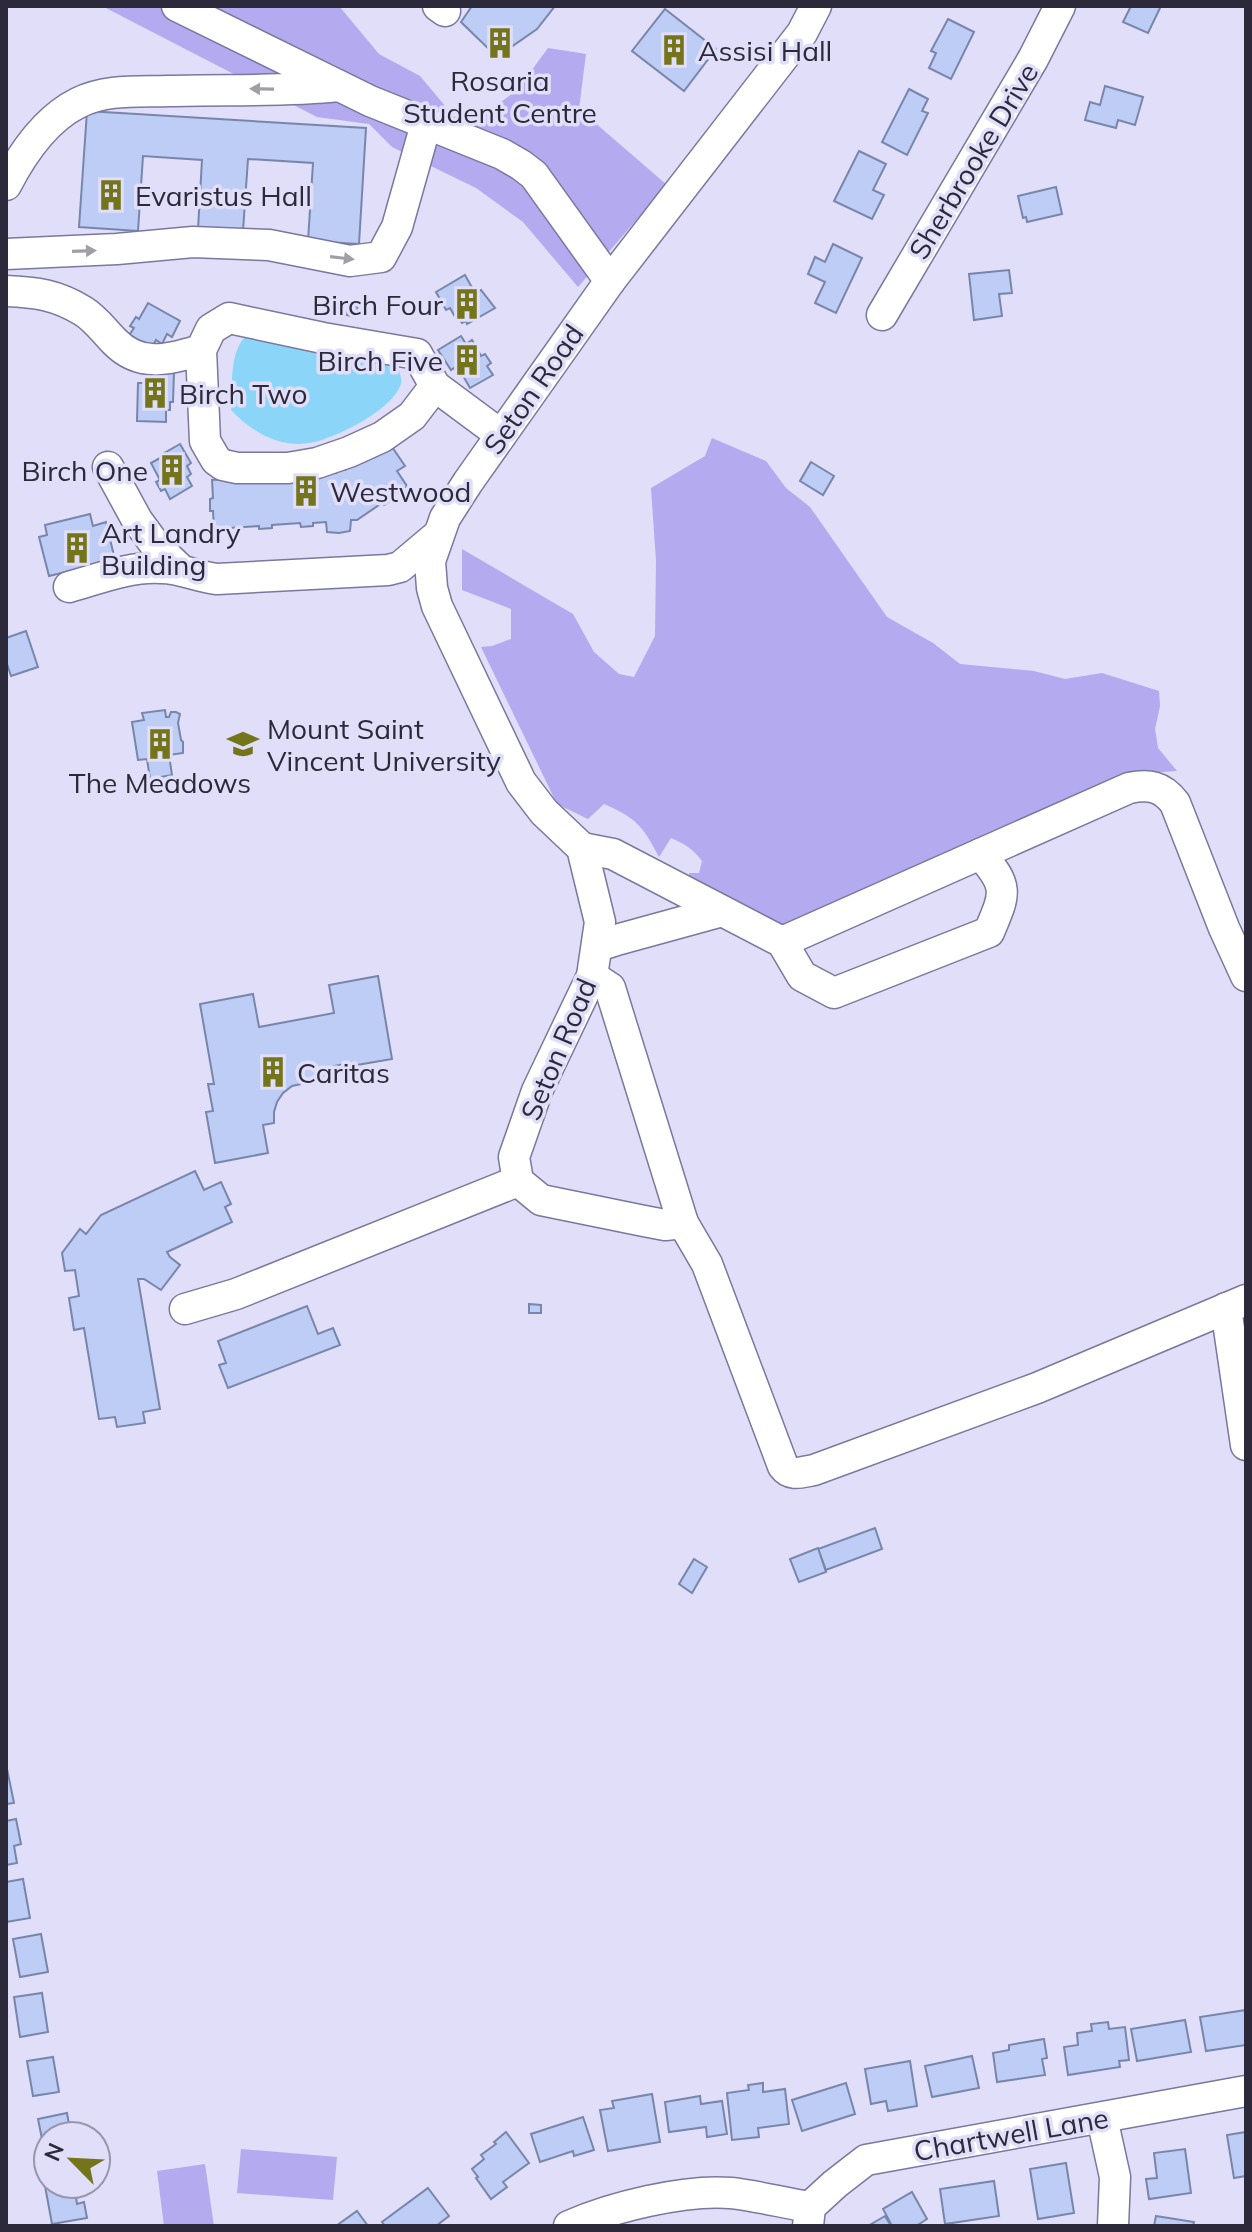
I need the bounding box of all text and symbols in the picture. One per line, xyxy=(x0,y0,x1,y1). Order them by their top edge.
building icon: Rosaria Student Centre xyxy=(483,26,517,60)
building icon: Assisi Hall xyxy=(657,33,691,67)
place label: Assisi Hall xyxy=(698,33,832,68)
street label: Sherbrooke Drive xyxy=(901,57,1045,265)
place label: Rosaria Student Centre xyxy=(403,63,597,130)
one-way arrow xyxy=(249,83,274,96)
building icon: Evaristus Hall xyxy=(94,178,128,212)
place label: Evaristus Hall xyxy=(135,178,312,213)
one-way arrow xyxy=(72,244,97,257)
one-way arrow xyxy=(330,252,355,265)
place label: Birch Four xyxy=(312,287,444,322)
building icon: Birch Four xyxy=(450,287,484,321)
street label: Seton Road xyxy=(475,317,591,461)
place label: Birch Five xyxy=(317,343,443,378)
building icon: Birch Five xyxy=(450,343,484,377)
building icon: Birch Two xyxy=(138,376,172,410)
place label: Birch Two xyxy=(179,376,307,411)
place label: Birch One xyxy=(21,453,148,488)
building icon: Birch One xyxy=(155,453,189,487)
building icon: Westwood xyxy=(289,474,323,508)
place label: Westwood xyxy=(330,474,471,509)
place label: Art Landry Building xyxy=(101,515,241,582)
building icon: Art Landry Building xyxy=(60,531,94,565)
place label: Mount Saint Vincent University xyxy=(267,711,501,778)
building icon: The Meadows xyxy=(143,727,177,761)
school or university icon: Mount Saint Vincent University xyxy=(226,727,260,761)
place label: The Meadows xyxy=(69,765,251,800)
street label: Seton Road xyxy=(512,973,604,1125)
building icon: Caritas xyxy=(256,1055,290,1089)
place label: Caritas xyxy=(297,1055,390,1090)
street label: Chartwell Lane xyxy=(911,2100,1111,2168)
north arrow xyxy=(32,2120,112,2200)
text: N xyxy=(38,2139,70,2165)

